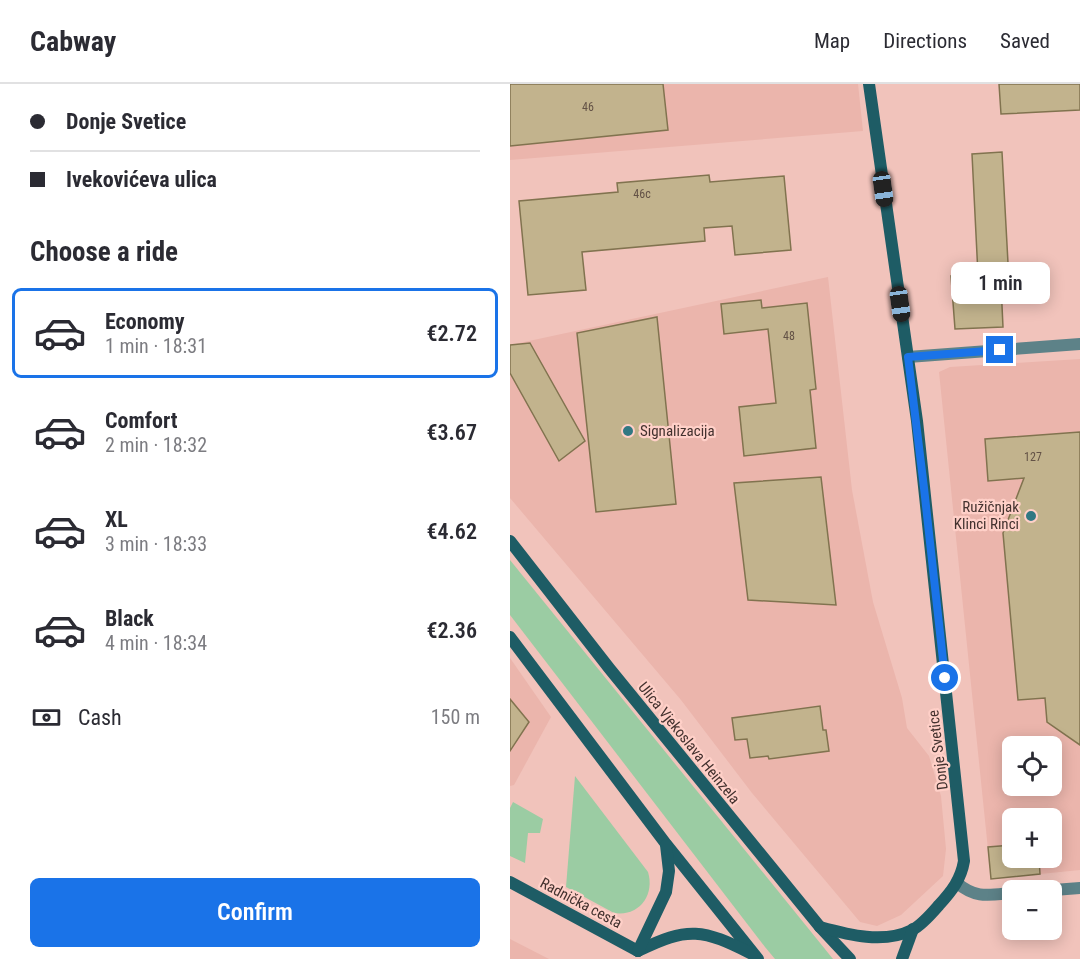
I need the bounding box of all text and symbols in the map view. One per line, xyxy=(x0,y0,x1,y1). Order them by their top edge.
text: Cabway xyxy=(30,25,116,58)
text: Map xyxy=(814,29,850,53)
text: Directions xyxy=(883,29,967,53)
text: Saved xyxy=(1000,29,1050,53)
house number: 46 xyxy=(582,100,594,114)
text: Donje Svetice xyxy=(66,109,186,134)
text: Ivekovićeva ulica xyxy=(66,167,217,192)
car xyxy=(872,170,894,208)
house number: 46c xyxy=(633,187,651,201)
text: Choose a ride xyxy=(30,236,178,268)
callout: 1 min xyxy=(950,263,1050,305)
text: 1 min xyxy=(978,271,1023,295)
car xyxy=(889,285,911,323)
icon: car xyxy=(33,306,87,360)
text: Economy xyxy=(105,309,185,334)
text: €2.72 xyxy=(426,321,477,346)
house number: 48 xyxy=(783,329,795,343)
text: 1 min · 18:31 xyxy=(105,334,207,358)
route end xyxy=(986,336,1013,363)
icon: car xyxy=(33,405,87,459)
text: Comfort xyxy=(105,408,178,433)
text: €3.67 xyxy=(426,420,477,445)
place label: Signalizacija xyxy=(640,422,715,440)
marker: Signalizacija xyxy=(621,424,635,438)
text: 2 min · 18:32 xyxy=(105,433,207,457)
house number: 127 xyxy=(1024,450,1042,464)
place label: Ružičnjak Klinci Rinci xyxy=(954,498,1019,533)
icon: car xyxy=(33,504,87,558)
text: XL xyxy=(105,507,128,532)
marker: Ružičnjak Klinci Rinci xyxy=(1024,509,1038,523)
text: €4.62 xyxy=(426,519,477,544)
text: 3 min · 18:33 xyxy=(105,532,207,556)
icon: car xyxy=(33,603,87,657)
text: Black xyxy=(105,606,154,631)
text: €2.36 xyxy=(426,618,477,643)
text: 4 min · 18:34 xyxy=(105,631,207,655)
route start xyxy=(931,664,958,691)
street label: Ulica Vjekoslava Heinzela xyxy=(634,678,744,808)
icon: cash xyxy=(30,701,63,734)
text: Cash xyxy=(78,705,122,730)
text: 150 m xyxy=(431,705,480,729)
street label: Donje Svetice xyxy=(924,709,952,791)
map controls xyxy=(1002,736,1062,940)
button: locate xyxy=(1002,736,1062,796)
button: + xyxy=(1002,808,1062,868)
street label: Radnička cesta xyxy=(537,874,625,932)
button: Confirm xyxy=(30,878,480,947)
button: − xyxy=(1002,880,1062,940)

